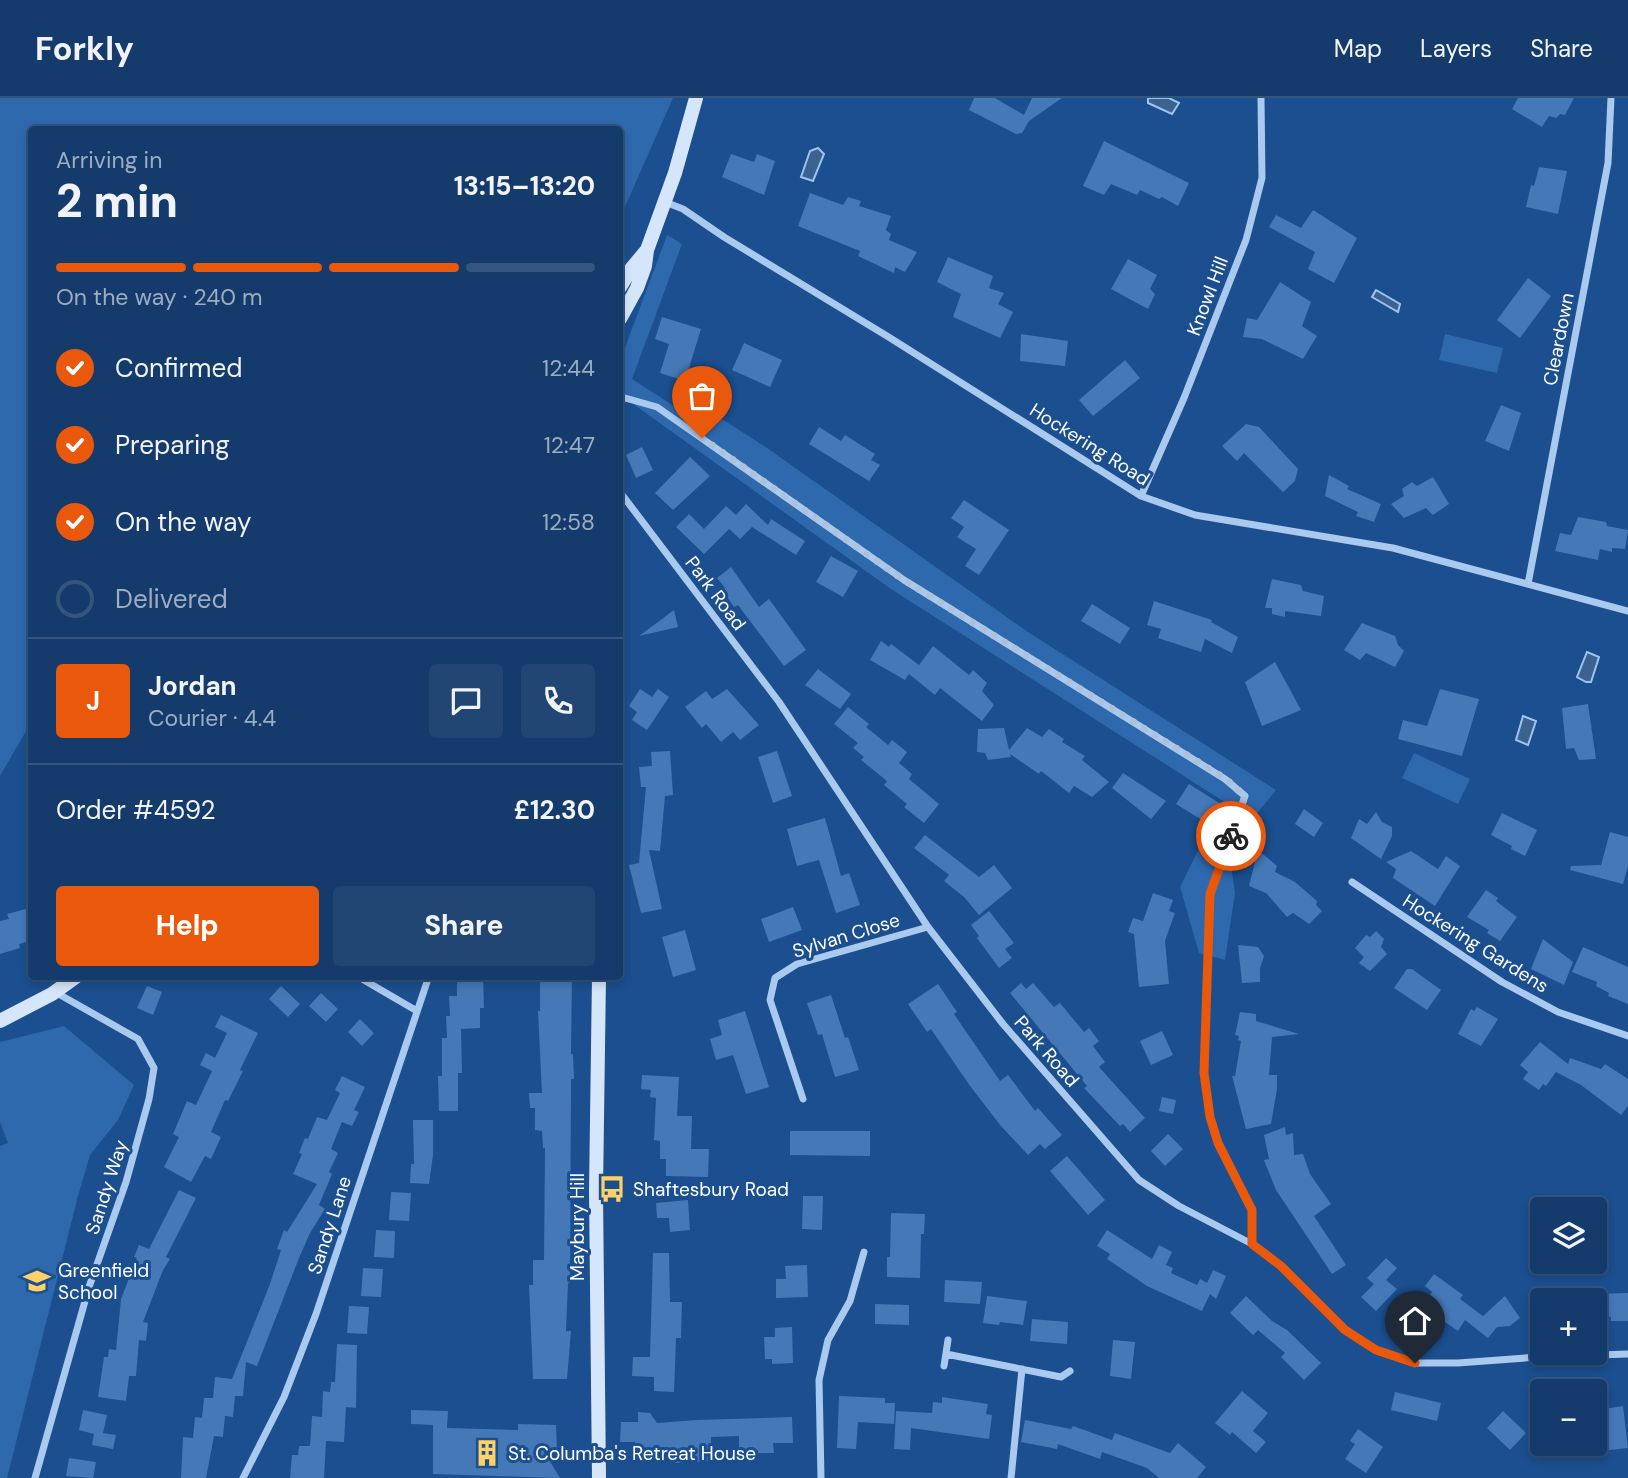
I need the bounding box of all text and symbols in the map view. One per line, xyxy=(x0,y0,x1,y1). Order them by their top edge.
text: Forkly xyxy=(35,27,134,70)
text: Map xyxy=(1334,33,1382,64)
text: Layers xyxy=(1420,33,1492,64)
text: Share xyxy=(1530,33,1593,64)
text: Arriving in xyxy=(56,145,162,175)
text: 13:15–13:20 xyxy=(454,169,595,203)
text: 2 min xyxy=(56,171,178,231)
street label: Knowl Hill xyxy=(1181,253,1234,339)
text: On the way · 240 m xyxy=(56,282,263,312)
street label: Cleardown xyxy=(1537,291,1580,388)
icon: check xyxy=(56,349,94,387)
text: Confirmed xyxy=(115,351,242,385)
text: 12:44 xyxy=(542,353,595,383)
pin xyxy=(672,366,732,438)
icon: bag xyxy=(683,377,721,415)
street label: Hockering Road xyxy=(1025,397,1155,491)
icon: check xyxy=(56,426,94,464)
text: Preparing xyxy=(115,428,230,462)
text: 12:47 xyxy=(544,430,595,460)
icon: check xyxy=(56,503,94,541)
text: On the way xyxy=(115,505,251,539)
text: 12:58 xyxy=(542,507,595,537)
street label: Park Road xyxy=(679,551,752,635)
text: Delivered xyxy=(115,582,228,616)
button: chat xyxy=(429,664,503,738)
button: phone xyxy=(521,664,595,738)
text: Jordan xyxy=(148,669,237,703)
text: J xyxy=(86,684,100,718)
text: Courier · 4.4 xyxy=(148,703,276,733)
text: Order #4592 xyxy=(56,793,216,827)
text: £12.30 xyxy=(514,793,595,827)
courier xyxy=(1196,801,1266,871)
icon: bike xyxy=(1212,817,1250,855)
button: Help xyxy=(56,886,319,966)
button: Share xyxy=(333,886,595,966)
street label: Hockering Gardens xyxy=(1398,888,1553,998)
street label: Sylvan Close xyxy=(789,907,903,964)
street label: Park Road xyxy=(1009,1010,1085,1092)
street label: Sandy Way xyxy=(79,1136,134,1238)
street label: Sandy Lane xyxy=(302,1173,357,1277)
street label: Maybury Hill xyxy=(565,1173,590,1281)
bus stop icon: Shaftesbury Road xyxy=(597,1174,627,1204)
place label: Shaftesbury Road xyxy=(633,1177,789,1202)
map controls xyxy=(1530,1197,1607,1456)
button: layers xyxy=(1530,1197,1607,1274)
place label: Greenfield School xyxy=(58,1258,149,1305)
school or university icon: Greenfield School xyxy=(22,1266,52,1296)
button: + xyxy=(1530,1288,1607,1365)
pin xyxy=(1385,1291,1445,1363)
icon: home xyxy=(1396,1302,1434,1340)
button: − xyxy=(1530,1379,1607,1456)
building icon: St. Columba's Retreat House xyxy=(472,1438,502,1468)
place label: St. Columba's Retreat House xyxy=(508,1441,756,1466)

